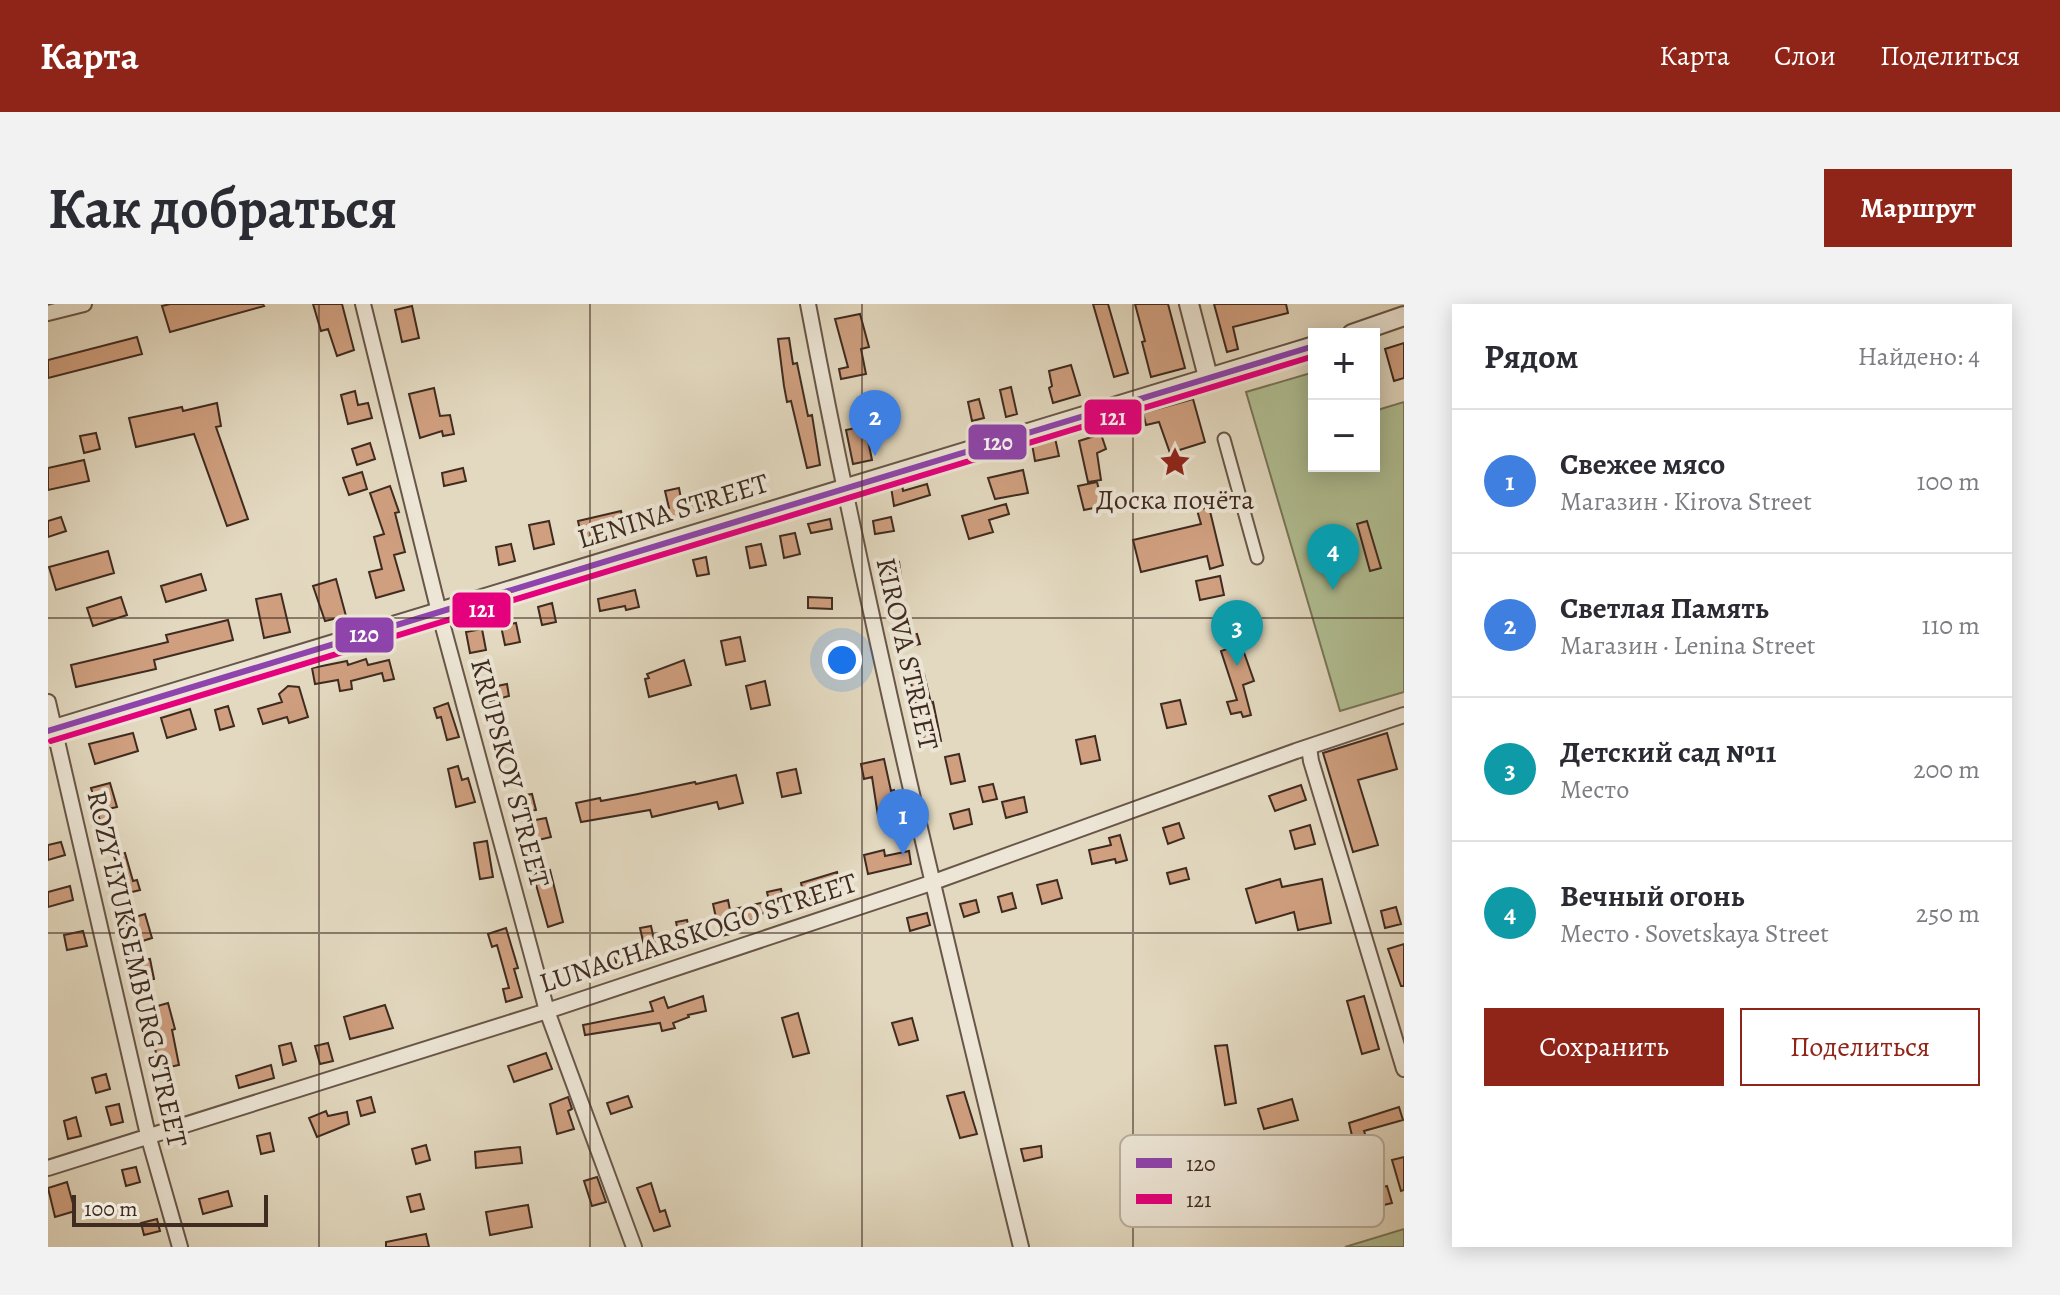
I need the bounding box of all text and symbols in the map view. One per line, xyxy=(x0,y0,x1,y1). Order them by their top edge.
text: Карта xyxy=(40,30,139,82)
text: Карта xyxy=(1659,37,1730,75)
text: Слои xyxy=(1774,37,1836,75)
text: Поделиться xyxy=(1880,37,2020,75)
button: Маршрут xyxy=(1824,169,2012,247)
text: Как добраться xyxy=(48,170,397,246)
map controls xyxy=(1308,328,1380,472)
button: + xyxy=(1308,328,1380,400)
text: Рядом xyxy=(1484,333,1578,380)
text: Найдено: 4 xyxy=(1858,339,1980,374)
pin: 2 xyxy=(849,390,901,456)
line badge: 121 xyxy=(1083,398,1143,436)
button: − xyxy=(1308,400,1380,472)
text: 121 xyxy=(1100,403,1126,433)
line badge: 120 xyxy=(967,423,1028,461)
text: 120 xyxy=(983,428,1013,458)
text: Свежее мясо xyxy=(1560,444,1725,484)
place icon: Доска почёта xyxy=(1158,445,1192,479)
street label: LENINA STREET xyxy=(573,464,773,558)
text: 1 xyxy=(1505,464,1515,499)
text: 100 m xyxy=(1917,464,1980,499)
place label: Доска почёта xyxy=(1096,481,1254,519)
text: Магазин · Kirova Street xyxy=(1560,484,1812,519)
pin: 4 xyxy=(1307,524,1359,590)
street label: KIROVA STREET xyxy=(866,554,948,754)
text: Светлая Память xyxy=(1560,588,1769,628)
line badge: 121 xyxy=(451,591,512,629)
text: 121 xyxy=(469,595,495,625)
pin: 3 xyxy=(1211,600,1263,666)
text: 2 xyxy=(1504,608,1516,643)
text: 110 m xyxy=(1922,608,1980,643)
line badge: 120 xyxy=(334,616,395,654)
text: 120 xyxy=(349,620,379,650)
text: Магазин · Lenina Street xyxy=(1560,628,1815,663)
your location xyxy=(822,640,862,680)
street label: KRUPSKOY STREET xyxy=(461,654,559,892)
text: Детский сад №11 xyxy=(1560,732,1776,772)
text: 3 xyxy=(1504,752,1516,787)
text: 200 m xyxy=(1913,752,1980,787)
text: Место xyxy=(1560,772,1629,807)
street label: ROZY LYUKSEMBURG STREET xyxy=(77,787,197,1151)
pin: 1 xyxy=(877,789,929,855)
street label: LUNACHARSKOGO STREET xyxy=(534,864,862,1002)
text: Вечный огонь xyxy=(1560,876,1744,916)
text: 4 xyxy=(1504,896,1516,931)
text: 250 m xyxy=(1916,896,1980,931)
text: Место · Sovetskaya Street xyxy=(1560,916,1829,951)
button: Сохранить xyxy=(1484,1008,1724,1086)
button: Поделиться xyxy=(1740,1008,1980,1086)
legend xyxy=(1120,1135,1384,1227)
text: 120 xyxy=(1186,1149,1216,1179)
text: 121 xyxy=(1186,1185,1212,1215)
scale bar xyxy=(72,1191,268,1227)
text: 100 m xyxy=(84,1194,138,1224)

